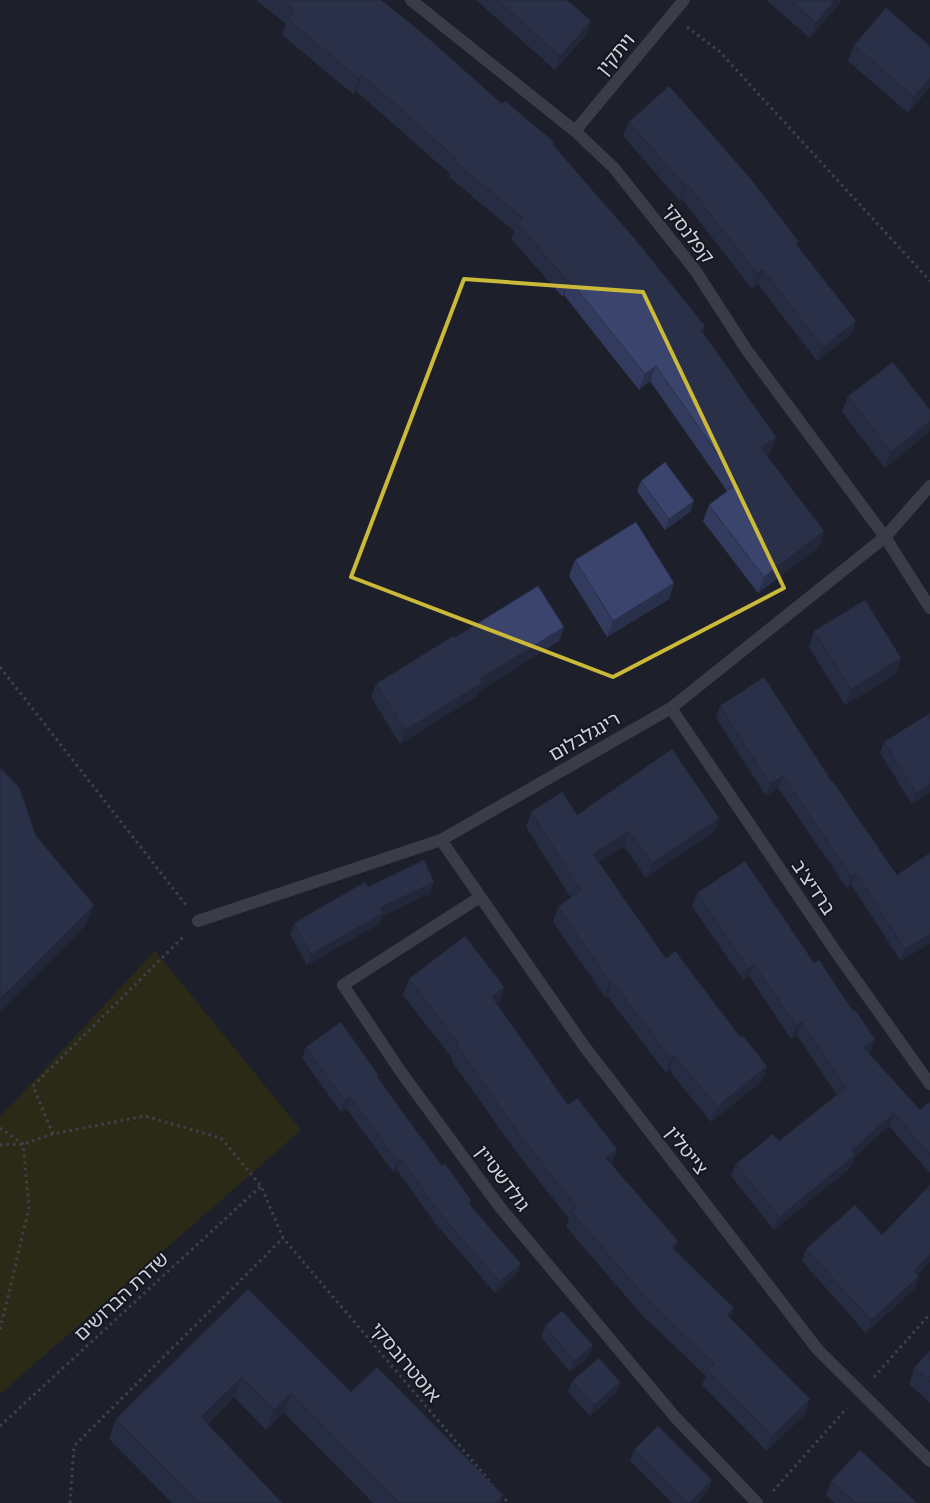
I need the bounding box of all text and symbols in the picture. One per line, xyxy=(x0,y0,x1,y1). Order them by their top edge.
street label: ויתקין xyxy=(588,26,641,81)
street label: קפלנסקי xyxy=(656,196,722,269)
street label: רינגלבלום xyxy=(543,704,625,768)
street label: ברדיצ'ב xyxy=(785,853,844,920)
street label: צייטלין xyxy=(659,1119,716,1180)
street label: גולדשטיין xyxy=(469,1138,538,1217)
street label: שדרת הברושים xyxy=(67,1244,174,1347)
street label: אוסטרובסקי xyxy=(364,1315,449,1408)

